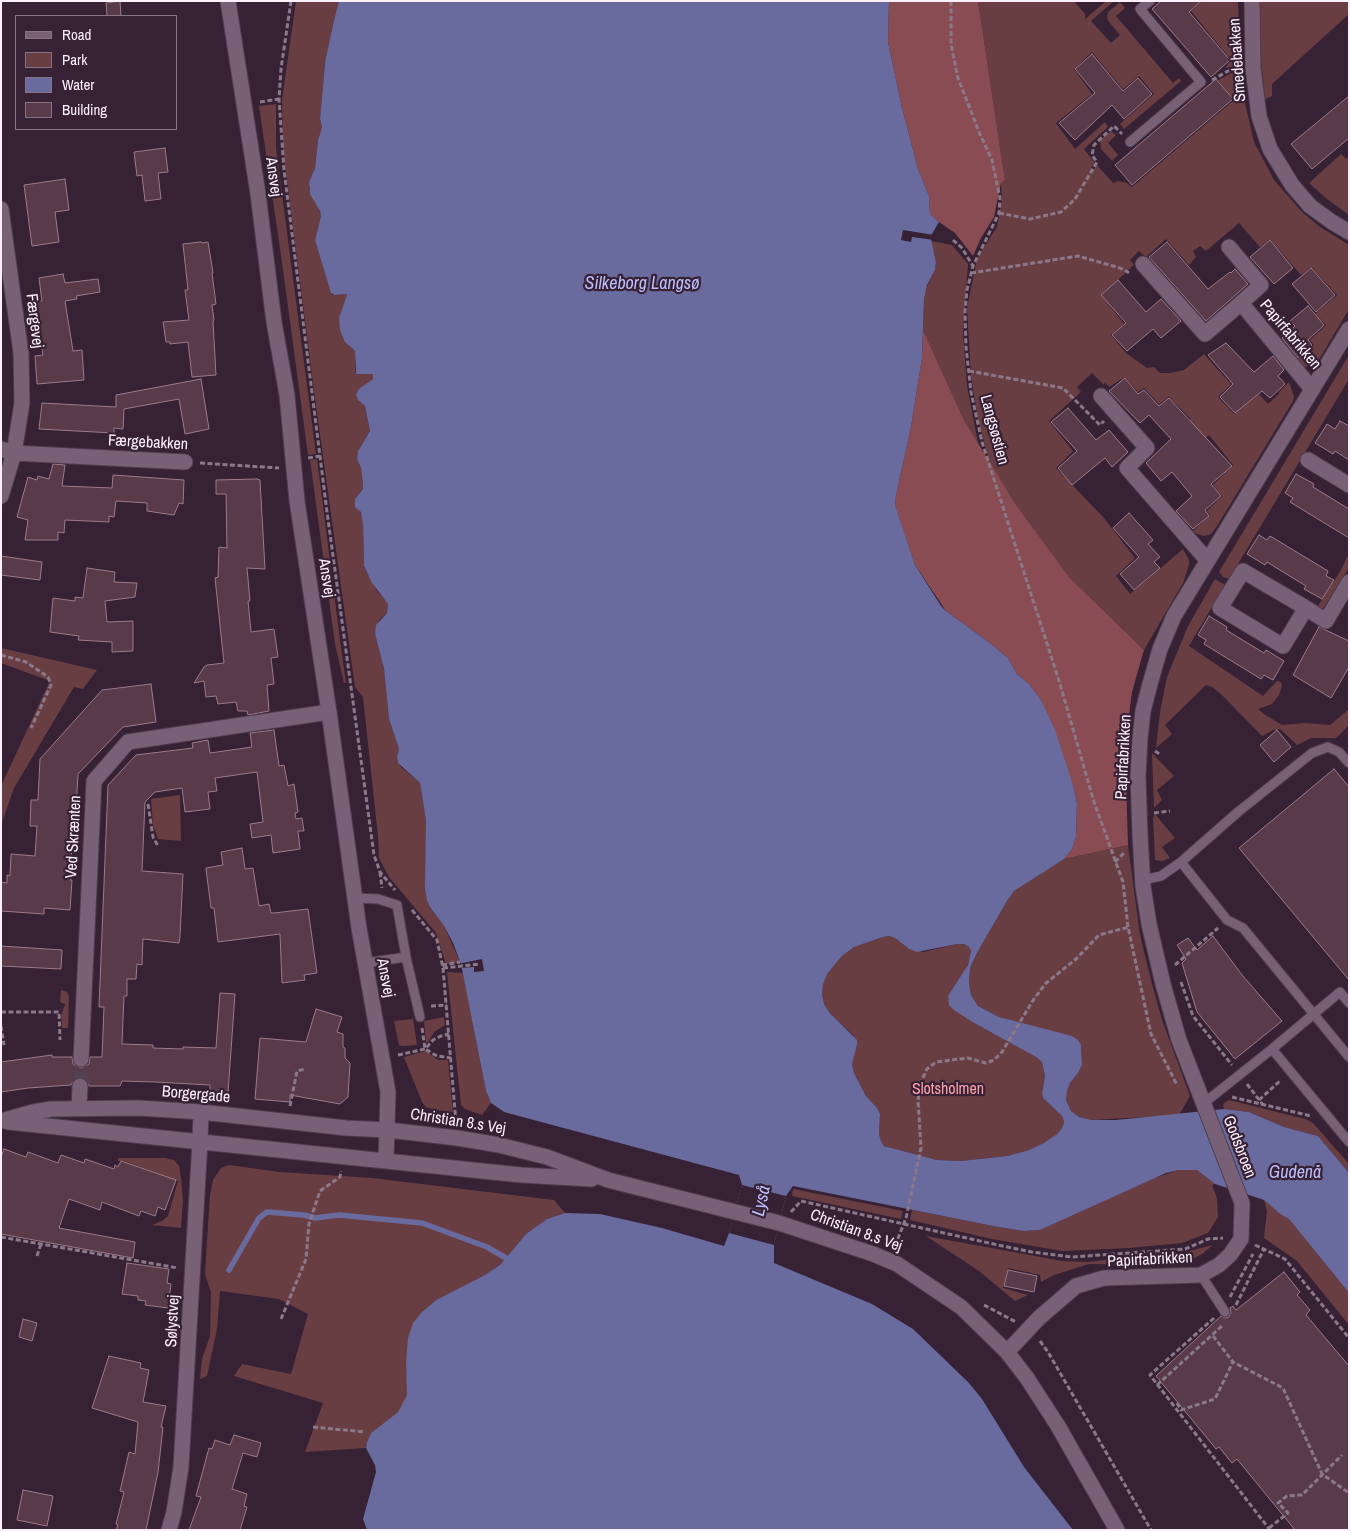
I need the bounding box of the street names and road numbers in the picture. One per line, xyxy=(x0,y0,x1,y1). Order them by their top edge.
street label: Smedebakken xyxy=(1225,17,1251,103)
street label: Ansvej xyxy=(261,156,285,198)
street label: Færgevej xyxy=(21,293,47,349)
street label: Papirfabrikken xyxy=(1255,296,1325,374)
street label: Langsøstien xyxy=(975,393,1013,467)
street label: Færgebakken xyxy=(107,431,189,455)
street label: Ansvej xyxy=(313,557,339,599)
street label: Papirfabrikken xyxy=(1112,714,1136,800)
street label: Ved Skrænten xyxy=(62,795,86,879)
street label: Ansvej xyxy=(372,957,398,999)
street label: Borgergade xyxy=(161,1082,231,1108)
street label: Christian 8.s Vej xyxy=(409,1105,507,1139)
street label: Godsbroen xyxy=(1218,1113,1260,1181)
street label: Christian 8.s Vej xyxy=(807,1206,905,1256)
street label: Papirfabrikken xyxy=(1107,1248,1193,1272)
street label: Sølystvej xyxy=(162,1294,184,1348)

